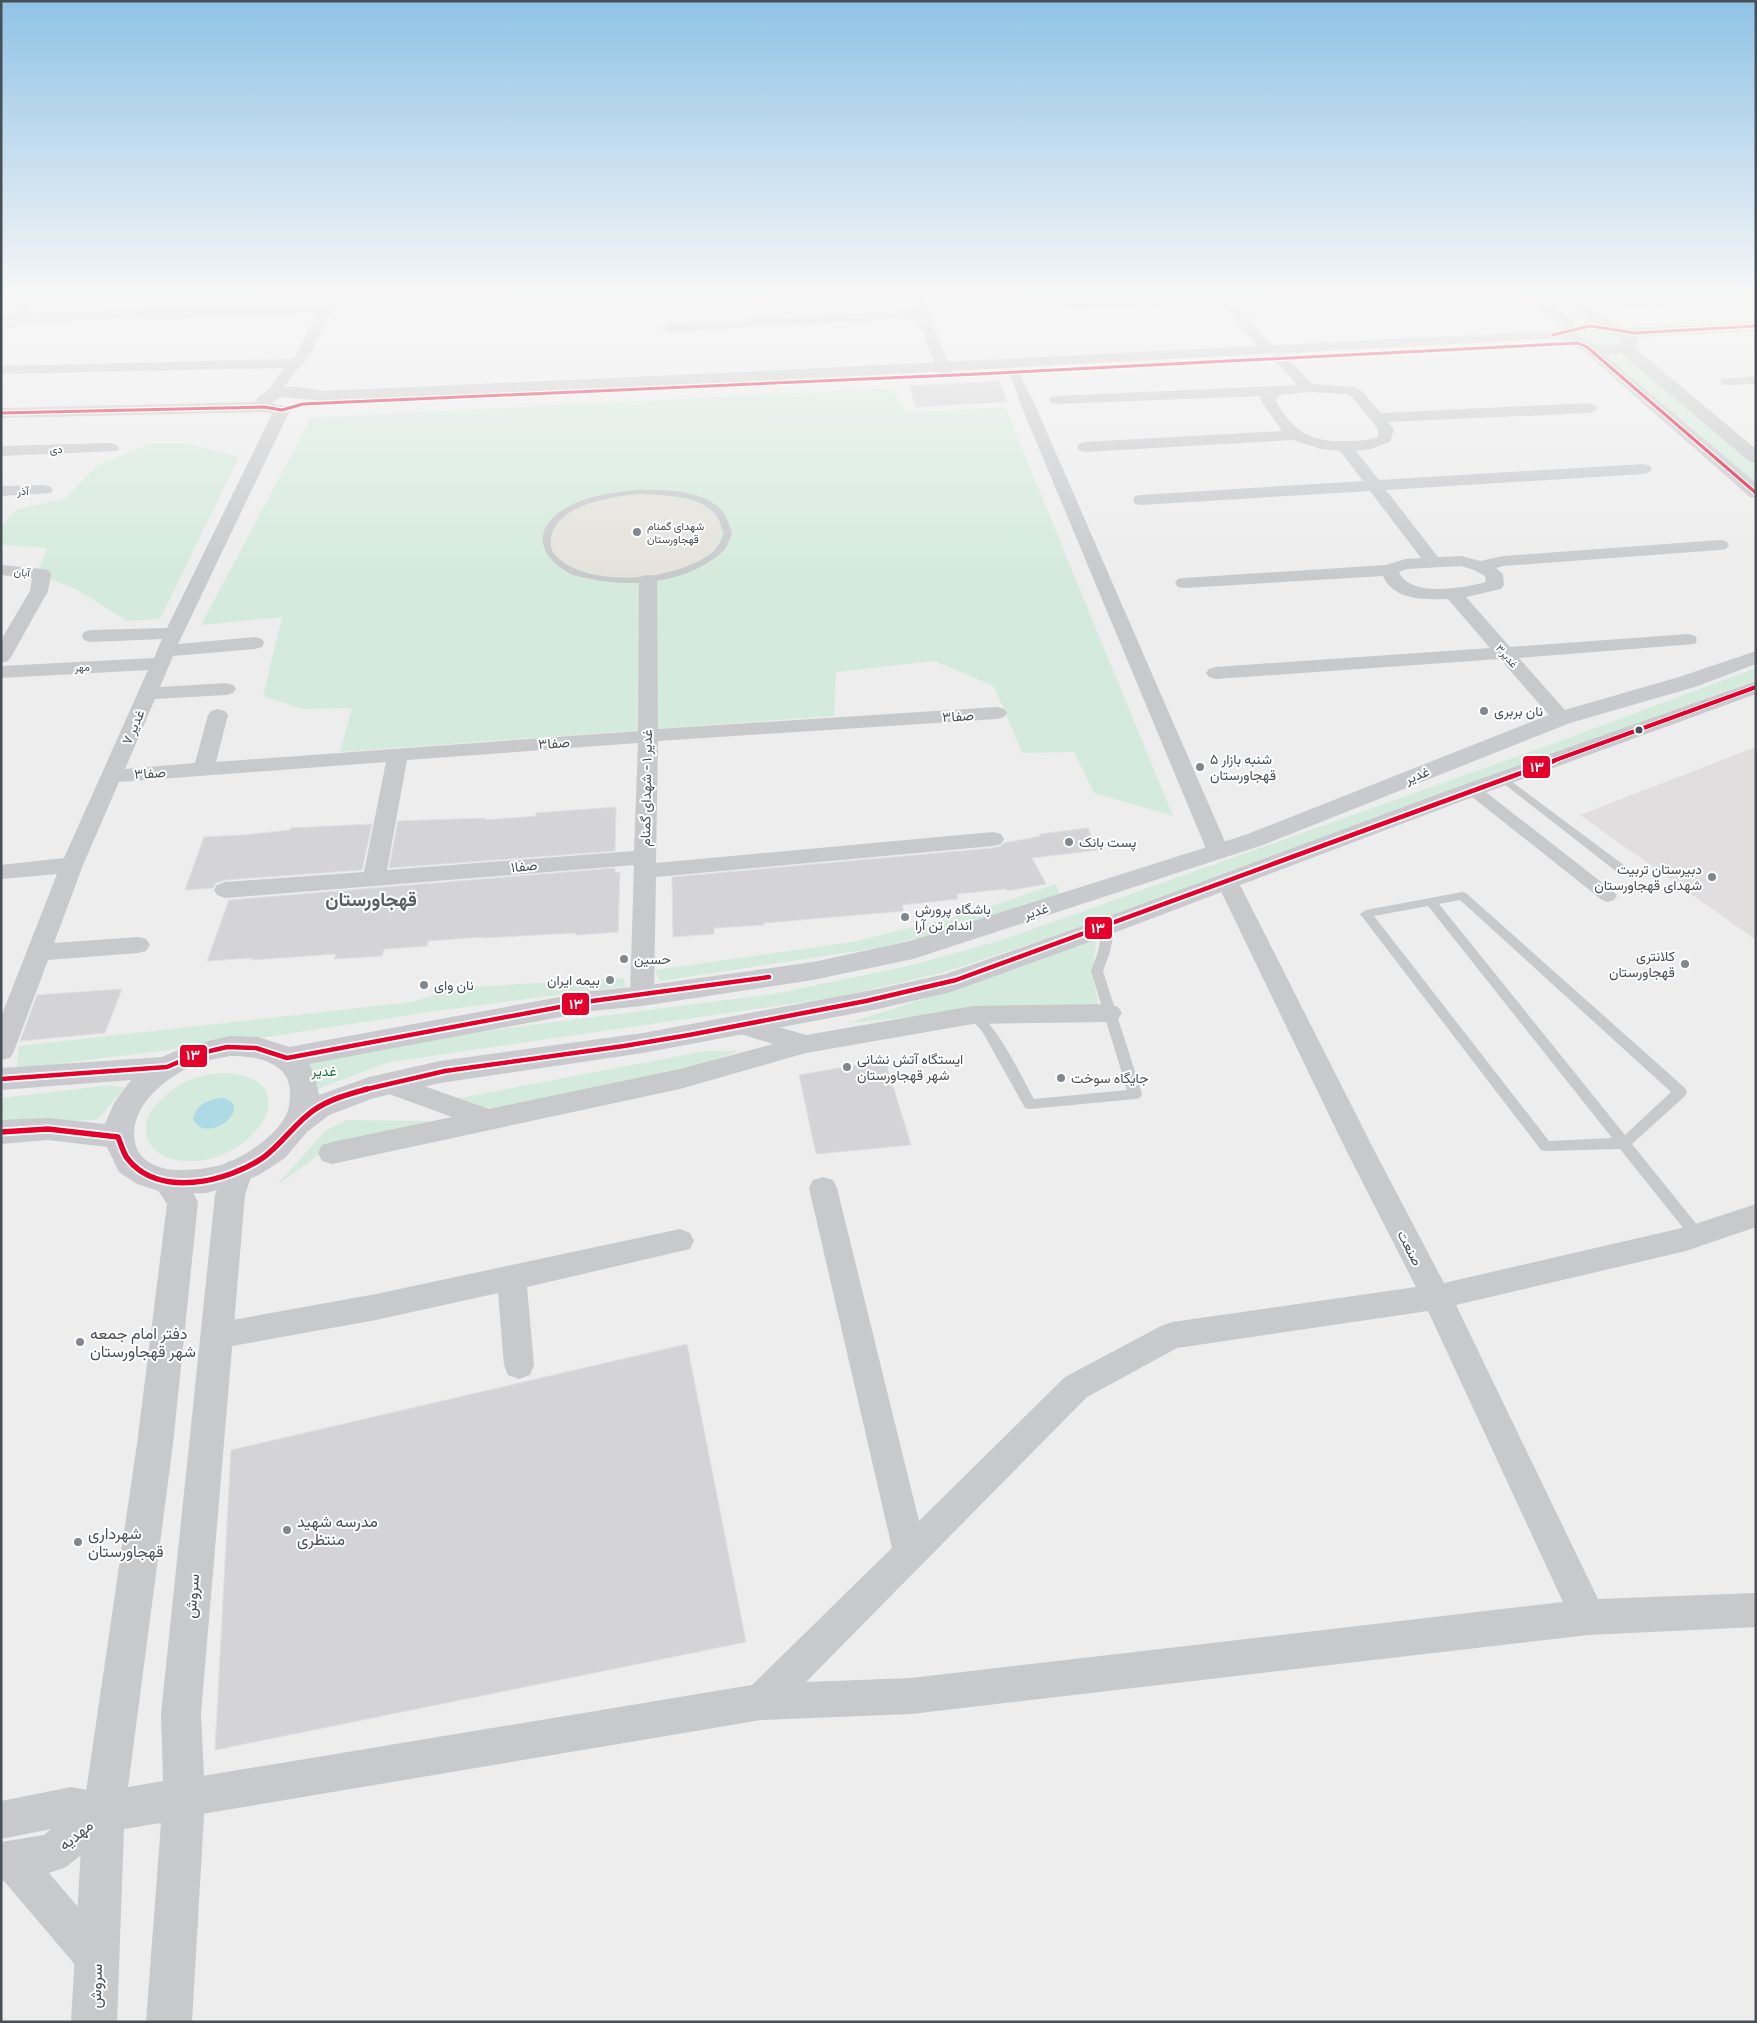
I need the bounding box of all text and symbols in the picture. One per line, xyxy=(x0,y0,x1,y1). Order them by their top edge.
street label: دی xyxy=(49,442,63,456)
street label: آذر xyxy=(16,484,30,498)
place label: شهدای گمنام قهجاورستان xyxy=(647,519,704,546)
marker: شهدای گمنام قهجاورستان xyxy=(631,526,643,538)
street label: آبان xyxy=(13,564,32,580)
street label: غدیر۳ xyxy=(1493,641,1521,671)
street label: مهر xyxy=(73,660,90,674)
place label: نان بربری xyxy=(1494,702,1543,720)
marker: نان بربری xyxy=(1478,705,1490,717)
street label: صفا۳ xyxy=(942,706,975,726)
street label: غدیر ۷ xyxy=(117,707,149,747)
unlabelled marker xyxy=(1634,725,1644,735)
street label: غدیر ۱ - شهدای گمنام xyxy=(636,729,656,847)
street label: صفا۳ xyxy=(538,733,571,753)
place label: ۵ شنبه بازار قهجاورستان xyxy=(1210,750,1276,784)
line badge: ۱۳ xyxy=(1522,755,1551,779)
text: ۱۳ xyxy=(1530,758,1544,776)
marker: ۵ شنبه بازار قهجاورستان xyxy=(1194,761,1206,773)
street label: غدیر xyxy=(1401,762,1432,788)
street label: صفا۳ xyxy=(134,763,167,783)
place label: پست بانک xyxy=(1079,833,1136,852)
marker: پست بانک xyxy=(1063,836,1075,848)
street label: صفا۱ xyxy=(510,856,538,876)
place label: دبیرستان تربیت شهدای قهجاورستان xyxy=(1594,860,1702,894)
marker: دبیرستان تربیت شهدای قهجاورستان xyxy=(1706,871,1718,883)
district label: قهجاورستان xyxy=(325,888,417,912)
street label: غدیر xyxy=(1020,899,1051,924)
place label: باشگاه پرورش اندام تن آرا xyxy=(915,900,991,934)
marker: باشگاه پرورش اندام تن آرا xyxy=(899,911,911,923)
line badge: ۱۳ xyxy=(1084,916,1113,940)
text: ۱۳ xyxy=(1091,919,1105,937)
place label: کلانتری قهجاورستان xyxy=(1609,947,1675,981)
place label: حسین xyxy=(634,950,671,968)
marker: حسین xyxy=(618,953,630,965)
marker: کلانتری قهجاورستان xyxy=(1679,958,1691,970)
place label: بیمه ایران xyxy=(547,971,600,989)
marker: بیمه ایران xyxy=(604,974,616,986)
place label: نان وای xyxy=(434,976,474,994)
marker: نان وای xyxy=(418,979,430,991)
line badge: ۱۳ xyxy=(561,992,590,1016)
text: ۱۳ xyxy=(569,995,583,1013)
line badge: ۱۳ xyxy=(179,1044,208,1068)
text: ۱۳ xyxy=(186,1046,200,1064)
place label: ایستگاه آتش نشانی شهر قهجاورستان xyxy=(857,1050,963,1084)
marker: ایستگاه آتش نشانی شهر قهجاورستان xyxy=(841,1061,853,1073)
park label: غدیر xyxy=(311,1062,337,1080)
place label: جایگاه سوخت xyxy=(1071,1069,1149,1087)
marker: جایگاه سوخت xyxy=(1055,1072,1067,1084)
street label: صنعت xyxy=(1393,1227,1427,1269)
place label: دفتر امام جمعه شهر قهجاورستان xyxy=(90,1324,196,1362)
marker: دفتر امام جمعه شهر قهجاورستان xyxy=(74,1336,86,1348)
place label: مدرسه شهید منتظری xyxy=(297,1512,378,1550)
place label: شهرداری قهجاورستان xyxy=(88,1524,163,1562)
marker: مدرسه شهید منتظری xyxy=(281,1524,293,1536)
marker: شهرداری قهجاورستان xyxy=(72,1536,84,1548)
street label: سروش xyxy=(181,1573,204,1619)
street label: مهدیه xyxy=(55,1816,97,1855)
street label: سروش xyxy=(86,1963,107,2009)

